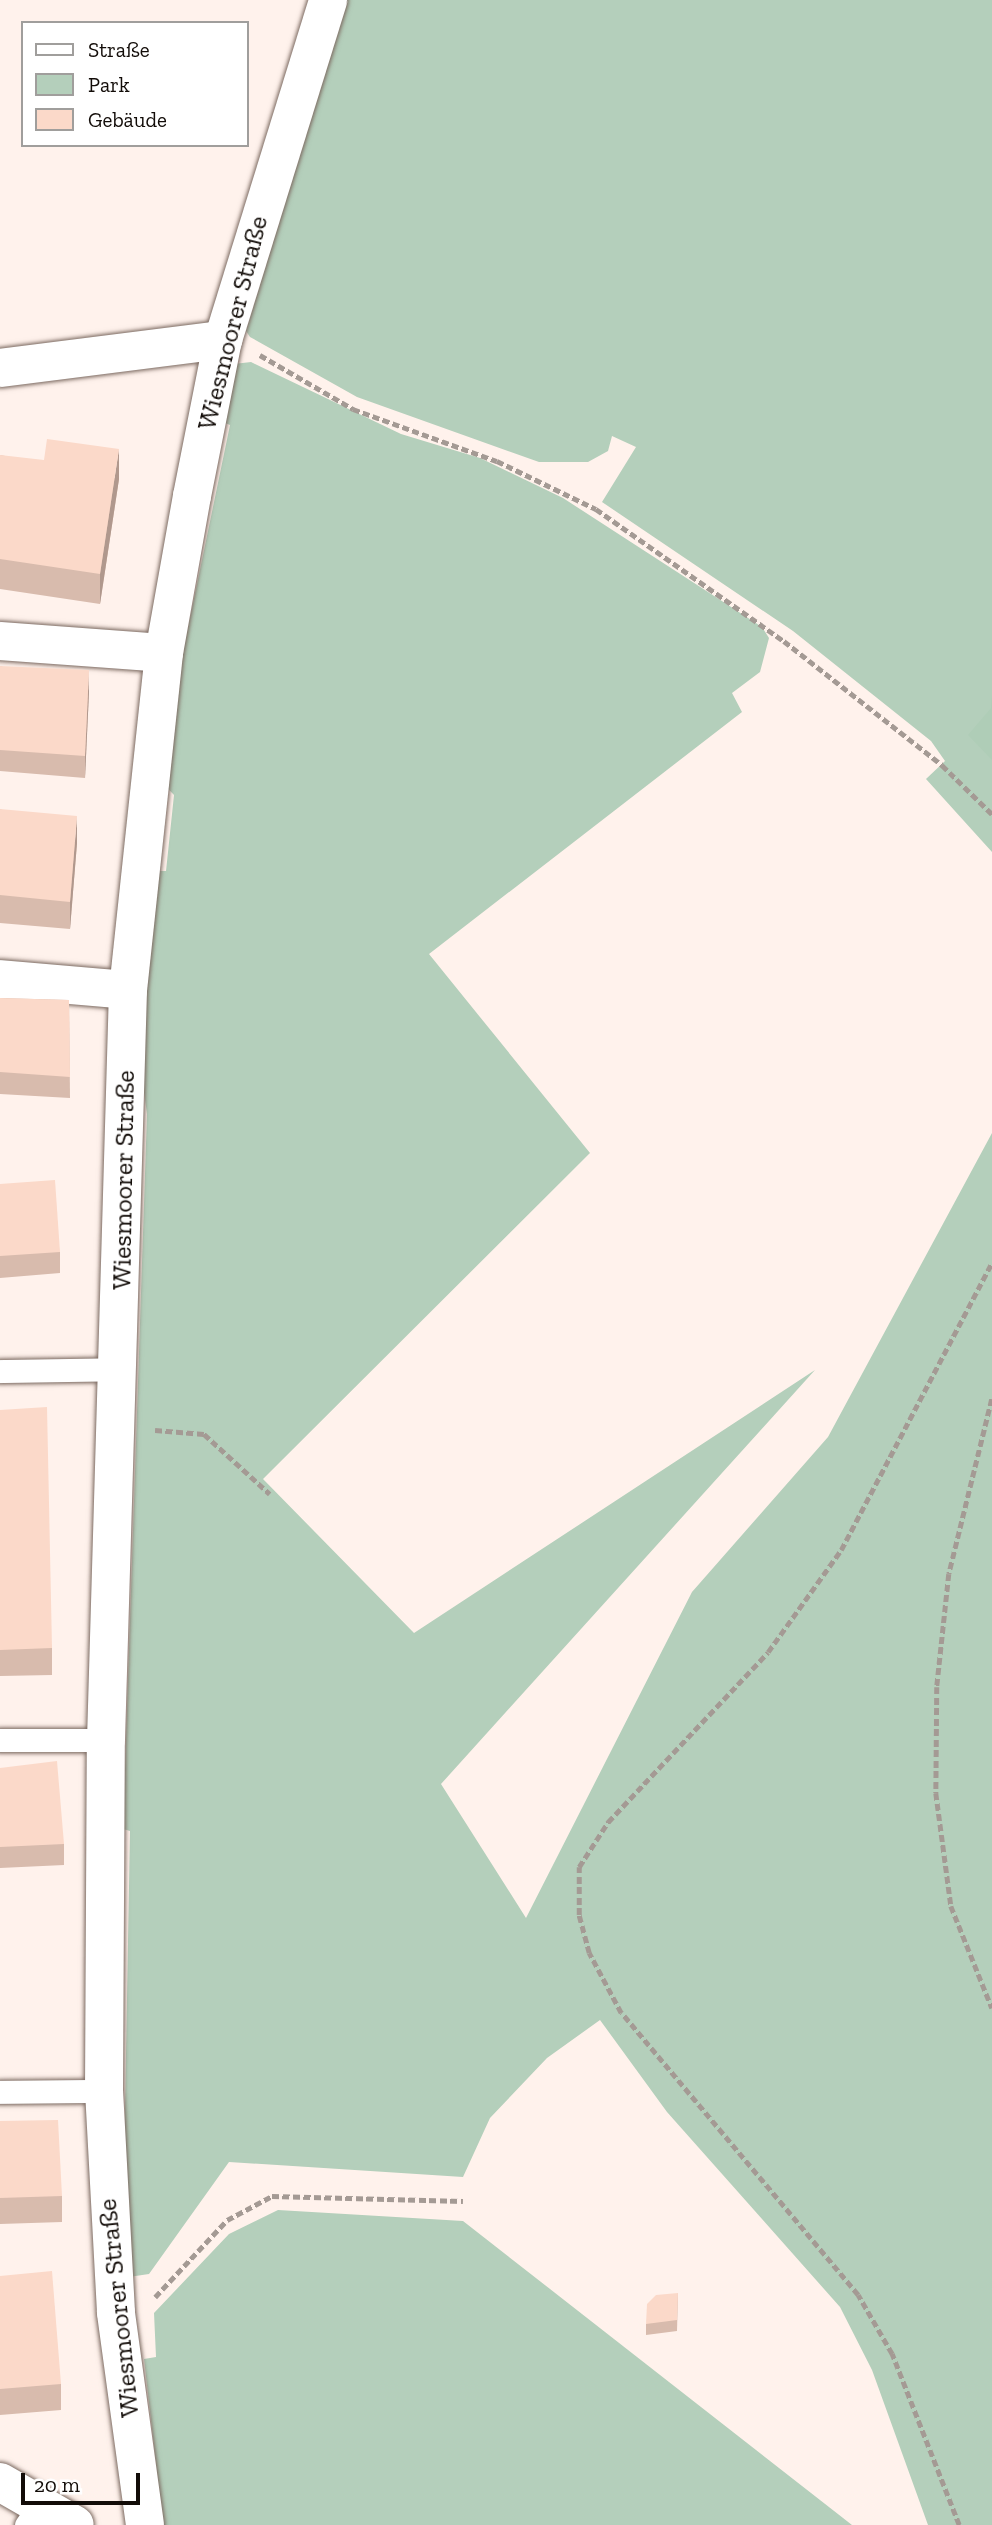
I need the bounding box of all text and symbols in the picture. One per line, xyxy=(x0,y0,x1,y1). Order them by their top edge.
legend xyxy=(21,21,248,147)
text: Straße xyxy=(88,37,150,62)
text: Park xyxy=(88,72,130,97)
text: Gebäude xyxy=(88,107,167,132)
street label: Wiesmoorer Straße xyxy=(191,213,275,433)
street label: Wiesmoorer Straße xyxy=(106,1070,142,1290)
street label: Wiesmoorer Straße xyxy=(92,2197,146,2419)
scale bar xyxy=(24,2458,144,2502)
text: 20 m xyxy=(34,2472,80,2497)

